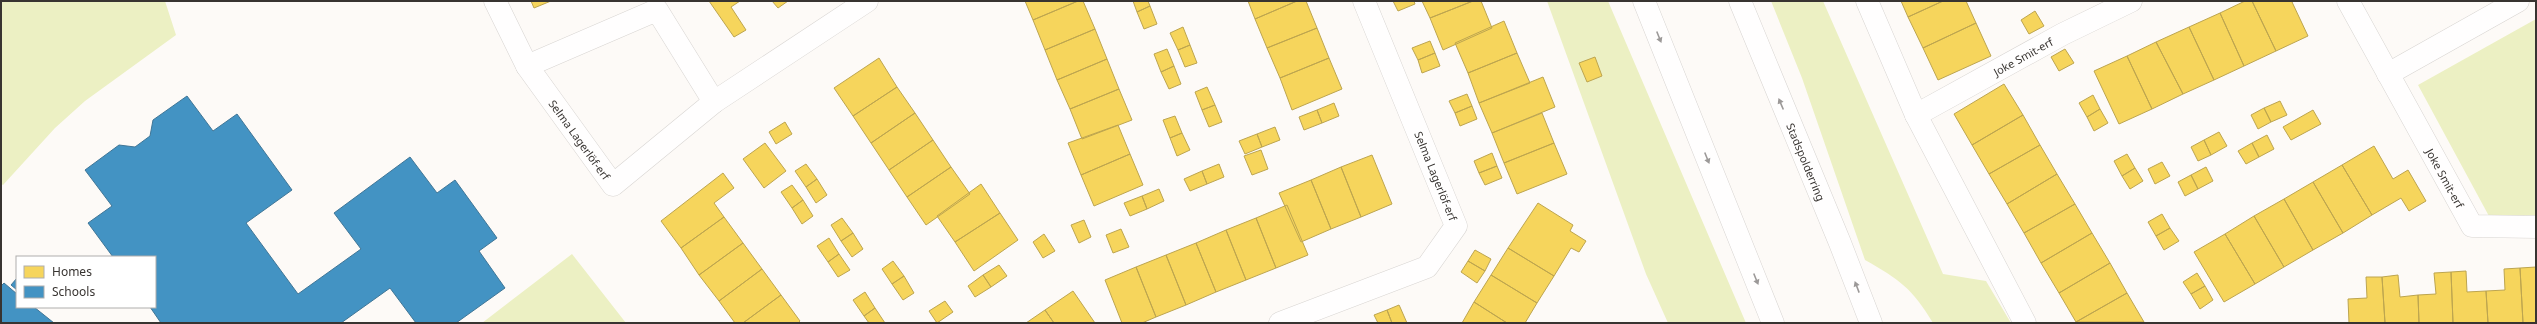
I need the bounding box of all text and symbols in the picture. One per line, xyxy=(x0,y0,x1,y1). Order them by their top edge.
one-way arrow xyxy=(1656,32,1662,44)
street label: Joke Smit-erf xyxy=(1989,33,2056,79)
street label: Selma Lagerlöf-erf xyxy=(546,96,615,183)
one-way arrow xyxy=(1778,97,1784,109)
street label: Stadspolderring xyxy=(1784,121,1829,203)
street label: Selma Lagerlöf-erf xyxy=(1411,129,1461,224)
street label: Joke Smit-erf xyxy=(2423,145,2469,211)
one-way arrow xyxy=(1705,152,1711,164)
legend xyxy=(16,256,156,308)
text: Homes xyxy=(52,263,92,280)
one-way arrow xyxy=(1753,273,1759,285)
one-way arrow xyxy=(1854,280,1860,292)
text: Schools xyxy=(52,283,95,300)

